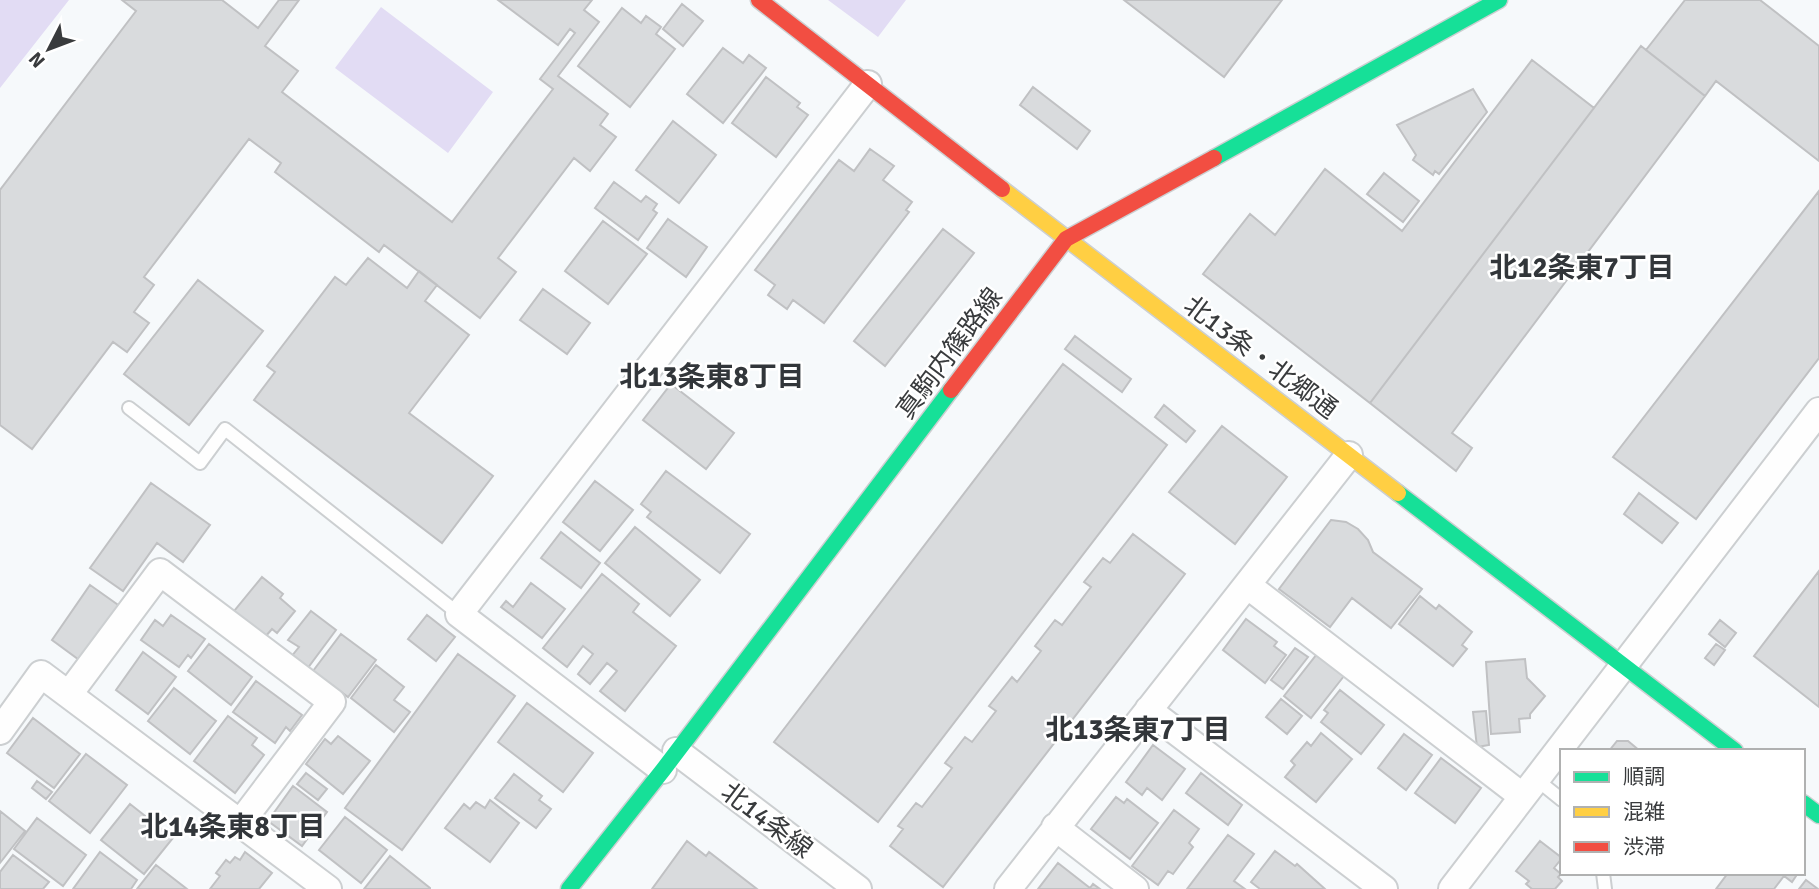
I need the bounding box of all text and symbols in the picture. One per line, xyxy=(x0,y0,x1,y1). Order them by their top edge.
north arrow xyxy=(14,14,84,84)
text: N xyxy=(24,47,50,73)
district label: 北12条東7丁目 xyxy=(1489,251,1675,285)
street label: 真駒内篠路線 xyxy=(890,282,1010,426)
street label: 北13条・北郷通 xyxy=(1177,290,1344,426)
district label: 北13条東8丁目 xyxy=(619,360,805,394)
district label: 北13条東7丁目 xyxy=(1045,713,1231,747)
legend xyxy=(1560,749,1805,875)
text: 順調 xyxy=(1623,764,1665,790)
street label: 北14条線 xyxy=(714,776,818,866)
text: 混雑 xyxy=(1623,799,1665,825)
district label: 北14条東8丁目 xyxy=(140,810,326,844)
text: 渋滞 xyxy=(1623,834,1665,860)

